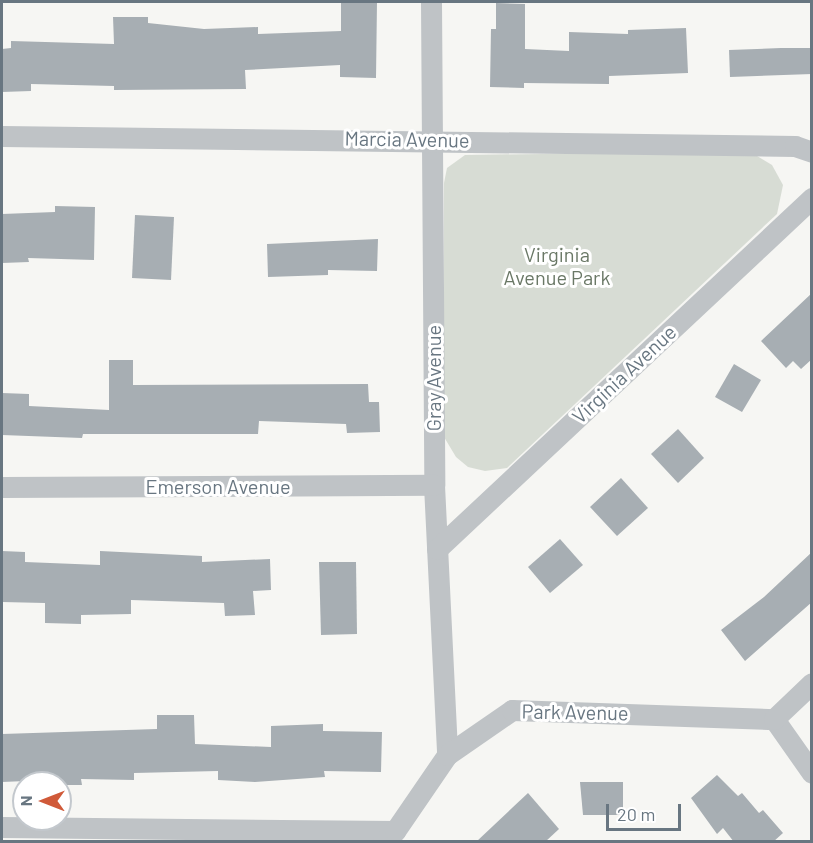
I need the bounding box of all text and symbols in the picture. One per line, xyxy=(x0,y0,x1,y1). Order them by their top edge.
street label: Marcia Avenue xyxy=(344,126,470,152)
park label: Virginia Avenue Park xyxy=(504,243,610,290)
street label: Virginia Avenue xyxy=(567,320,681,428)
street label: Gray Avenue xyxy=(421,325,445,431)
street label: Emerson Avenue xyxy=(145,474,291,498)
street label: Park Avenue xyxy=(521,699,629,725)
north arrow xyxy=(12,771,72,831)
scale bar xyxy=(609,792,684,830)
text: N xyxy=(16,796,35,806)
text: 20 m xyxy=(617,803,655,825)

